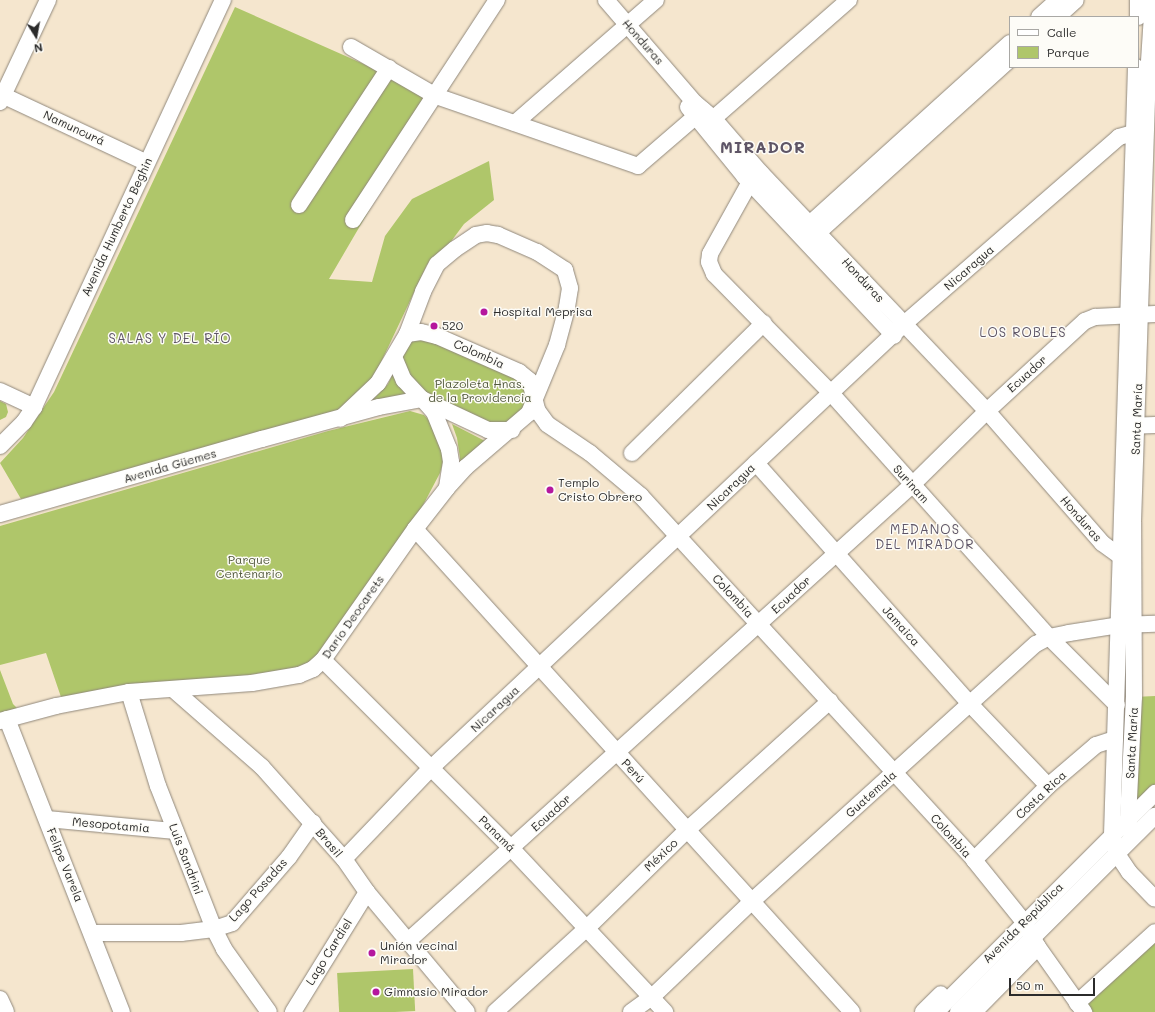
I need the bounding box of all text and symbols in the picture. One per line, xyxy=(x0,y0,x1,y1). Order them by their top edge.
north arrow xyxy=(16,16,56,56)
street label: Honduras xyxy=(619,16,667,68)
legend xyxy=(1009,16,1139,68)
text: Calle xyxy=(1047,24,1077,40)
text: N xyxy=(33,40,44,56)
text: Parque xyxy=(1047,44,1090,60)
street label: Namuncurá xyxy=(41,107,107,149)
district label: MIRADOR xyxy=(720,137,806,157)
street label: Avenida Humberto Beghin xyxy=(79,156,155,298)
street label: Nicaragua xyxy=(941,242,997,294)
street label: Honduras xyxy=(839,255,887,305)
place label: Hospital Meprisa xyxy=(493,305,593,319)
marker: Hospital Meprisa xyxy=(478,306,490,318)
place label: 520 xyxy=(442,319,463,333)
marker: 520 xyxy=(429,321,439,331)
district label: LOS ROBLES xyxy=(980,324,1066,340)
district label: SALAS Y DEL RÍO xyxy=(108,330,232,346)
street label: Colombia xyxy=(451,336,507,372)
street label: Ecuador xyxy=(1004,352,1050,396)
park label: Plazoleta Hnas. de la Providencia xyxy=(428,377,532,405)
street label: Santa María xyxy=(1129,383,1145,455)
street label: Avenida Güemes xyxy=(122,446,218,486)
street label: Nicaragua xyxy=(704,460,758,514)
street label: Surinam xyxy=(890,462,932,506)
place label: Templo Cristo Obrero xyxy=(558,476,642,504)
marker: Templo Cristo Obrero xyxy=(545,485,555,495)
street label: Honduras xyxy=(1057,493,1105,545)
district label: MEDANOS DEL MIRADOR xyxy=(875,522,975,553)
park label: Parque Centenario xyxy=(216,553,282,581)
street label: Colombia xyxy=(709,571,757,621)
street label: Darío Deocarets xyxy=(319,573,387,661)
street label: Ecuador xyxy=(768,573,814,617)
street label: Jamaica xyxy=(879,603,923,649)
street label: Nicaragua xyxy=(468,683,522,735)
street label: Santa María xyxy=(1123,707,1141,779)
street label: Perú xyxy=(618,756,648,786)
street label: Guatemala xyxy=(843,768,899,820)
street label: Costa Rica xyxy=(1013,768,1069,822)
street label: Ecuador xyxy=(528,791,574,835)
street label: Colombia xyxy=(928,811,974,861)
street label: Panamá xyxy=(476,813,518,855)
street label: Mesopotamia xyxy=(72,814,150,836)
street label: Luis Sandrini xyxy=(166,822,206,896)
street label: Felipe Varela xyxy=(44,826,86,904)
street label: Brasil xyxy=(313,826,345,860)
street label: México xyxy=(641,836,681,874)
street label: Lago Posadas xyxy=(226,855,290,925)
street label: Avenida República xyxy=(980,880,1066,966)
street label: Lago Cardiel xyxy=(303,916,355,988)
place label: Unión vecinal Mirador xyxy=(380,939,458,967)
marker: Unión vecinal Mirador xyxy=(367,948,377,958)
scale bar xyxy=(1011,970,1097,996)
text: 50 m xyxy=(1016,977,1044,993)
place label: Gimnasio Mirador xyxy=(384,985,488,999)
marker: Gimnasio Mirador xyxy=(371,987,381,997)

